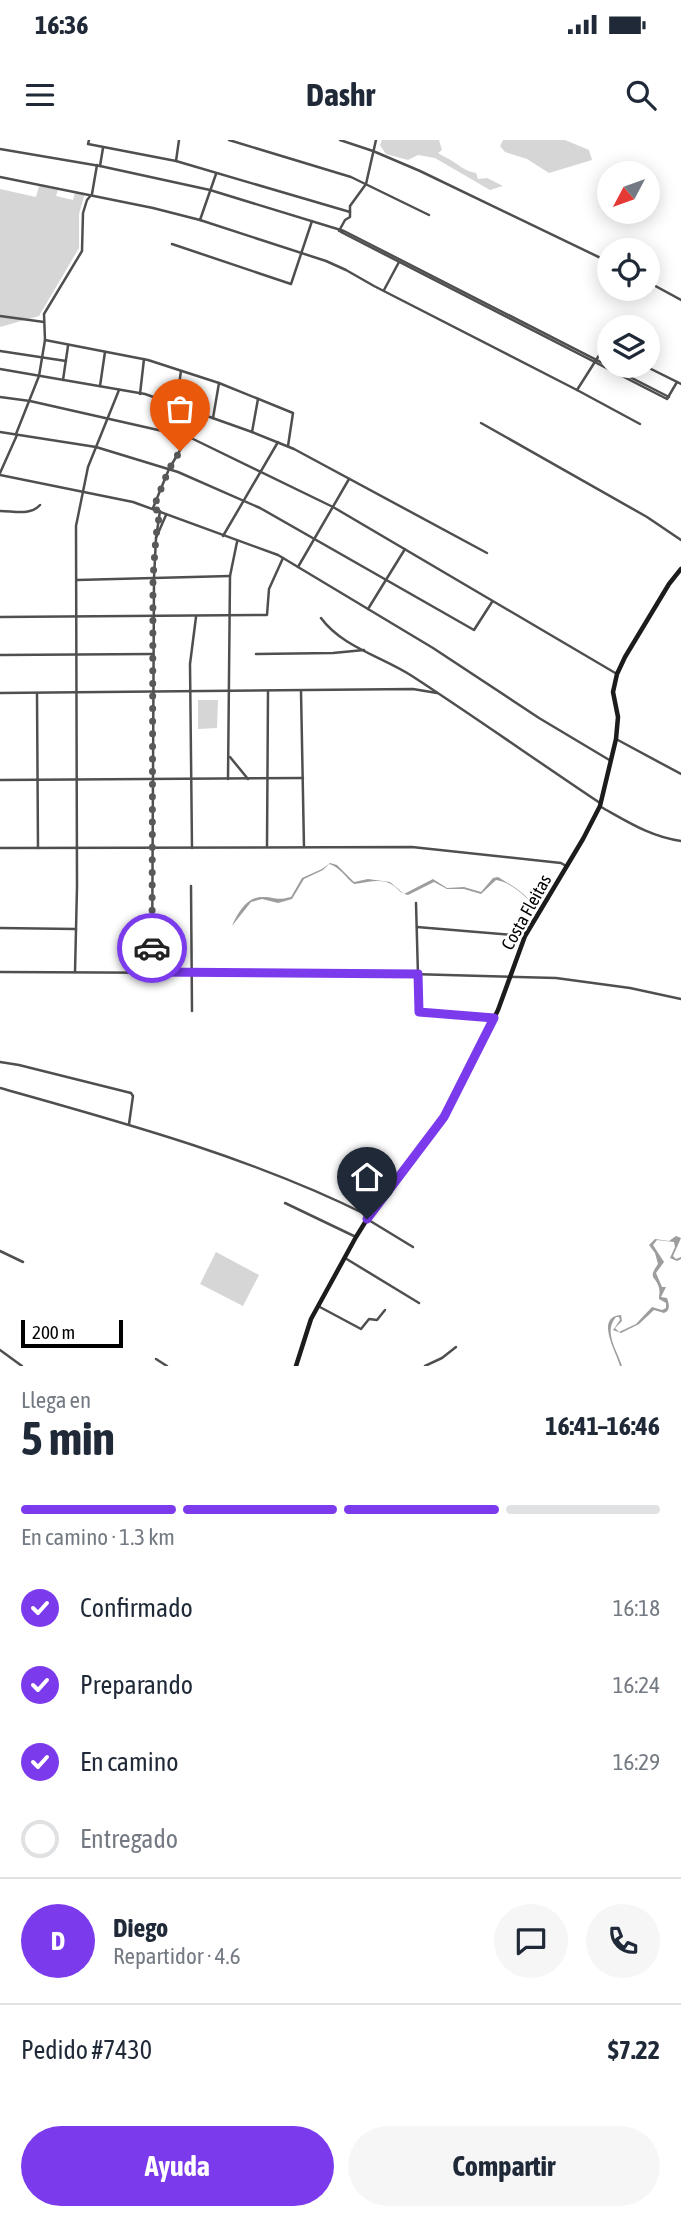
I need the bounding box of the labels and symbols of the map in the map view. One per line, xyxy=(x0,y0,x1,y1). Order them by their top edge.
north arrow xyxy=(597,161,660,224)
pin xyxy=(150,379,210,451)
street label: Costa Fleitas xyxy=(497,871,555,953)
courier xyxy=(117,913,187,983)
pin xyxy=(337,1147,397,1219)
scale bar xyxy=(21,1317,122,1349)

